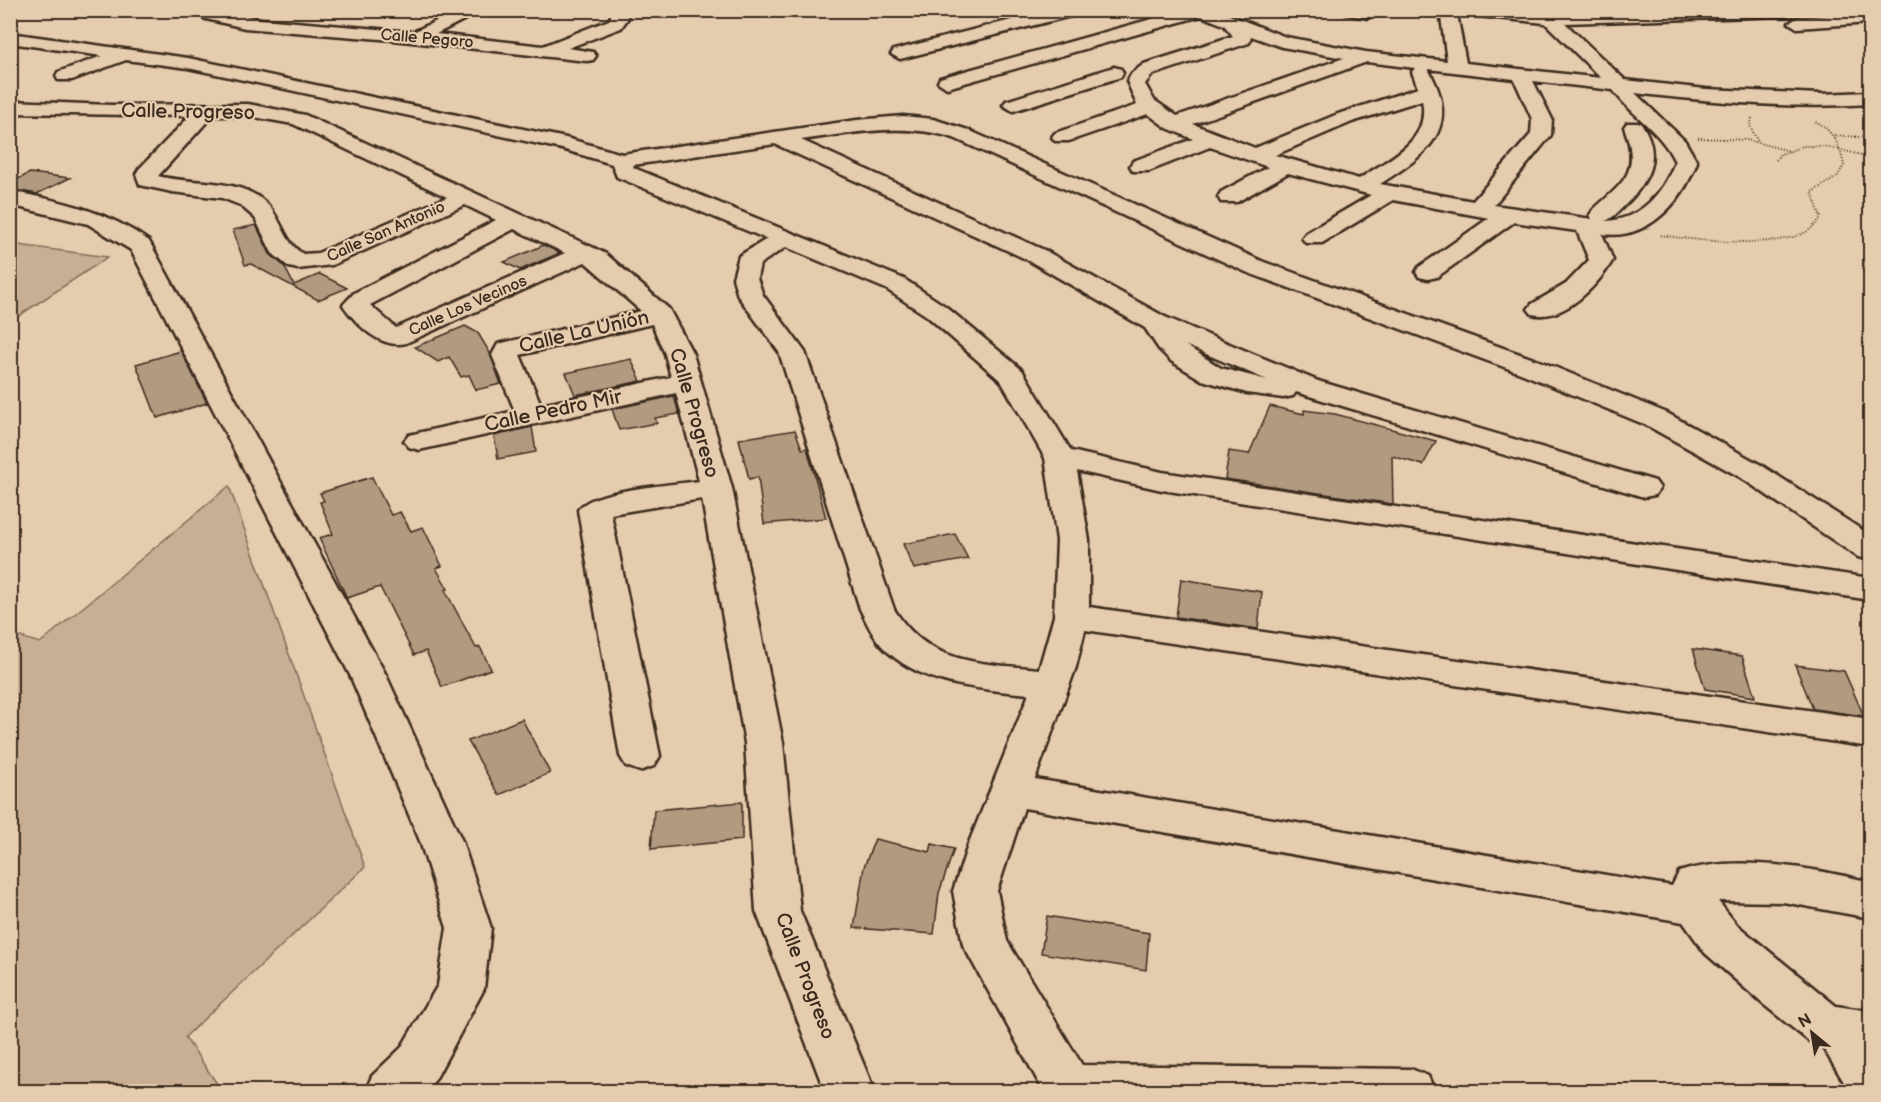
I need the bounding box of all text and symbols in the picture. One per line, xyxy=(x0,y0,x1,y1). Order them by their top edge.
street label: Calle Pegoro xyxy=(380,25,474,53)
street label: Calle Progreso xyxy=(121,99,255,125)
street label: Calle San Antonio xyxy=(324,197,448,267)
street label: Calle Los Vecinos xyxy=(406,271,530,341)
street label: Calle La Unión xyxy=(517,305,651,359)
street label: Calle Progreso xyxy=(664,345,724,481)
street label: Calle Pedro Mir xyxy=(482,385,624,437)
street label: Calle Progreso xyxy=(770,909,840,1043)
north arrow xyxy=(1782,1003,1842,1063)
text: N xyxy=(1795,1010,1815,1033)

